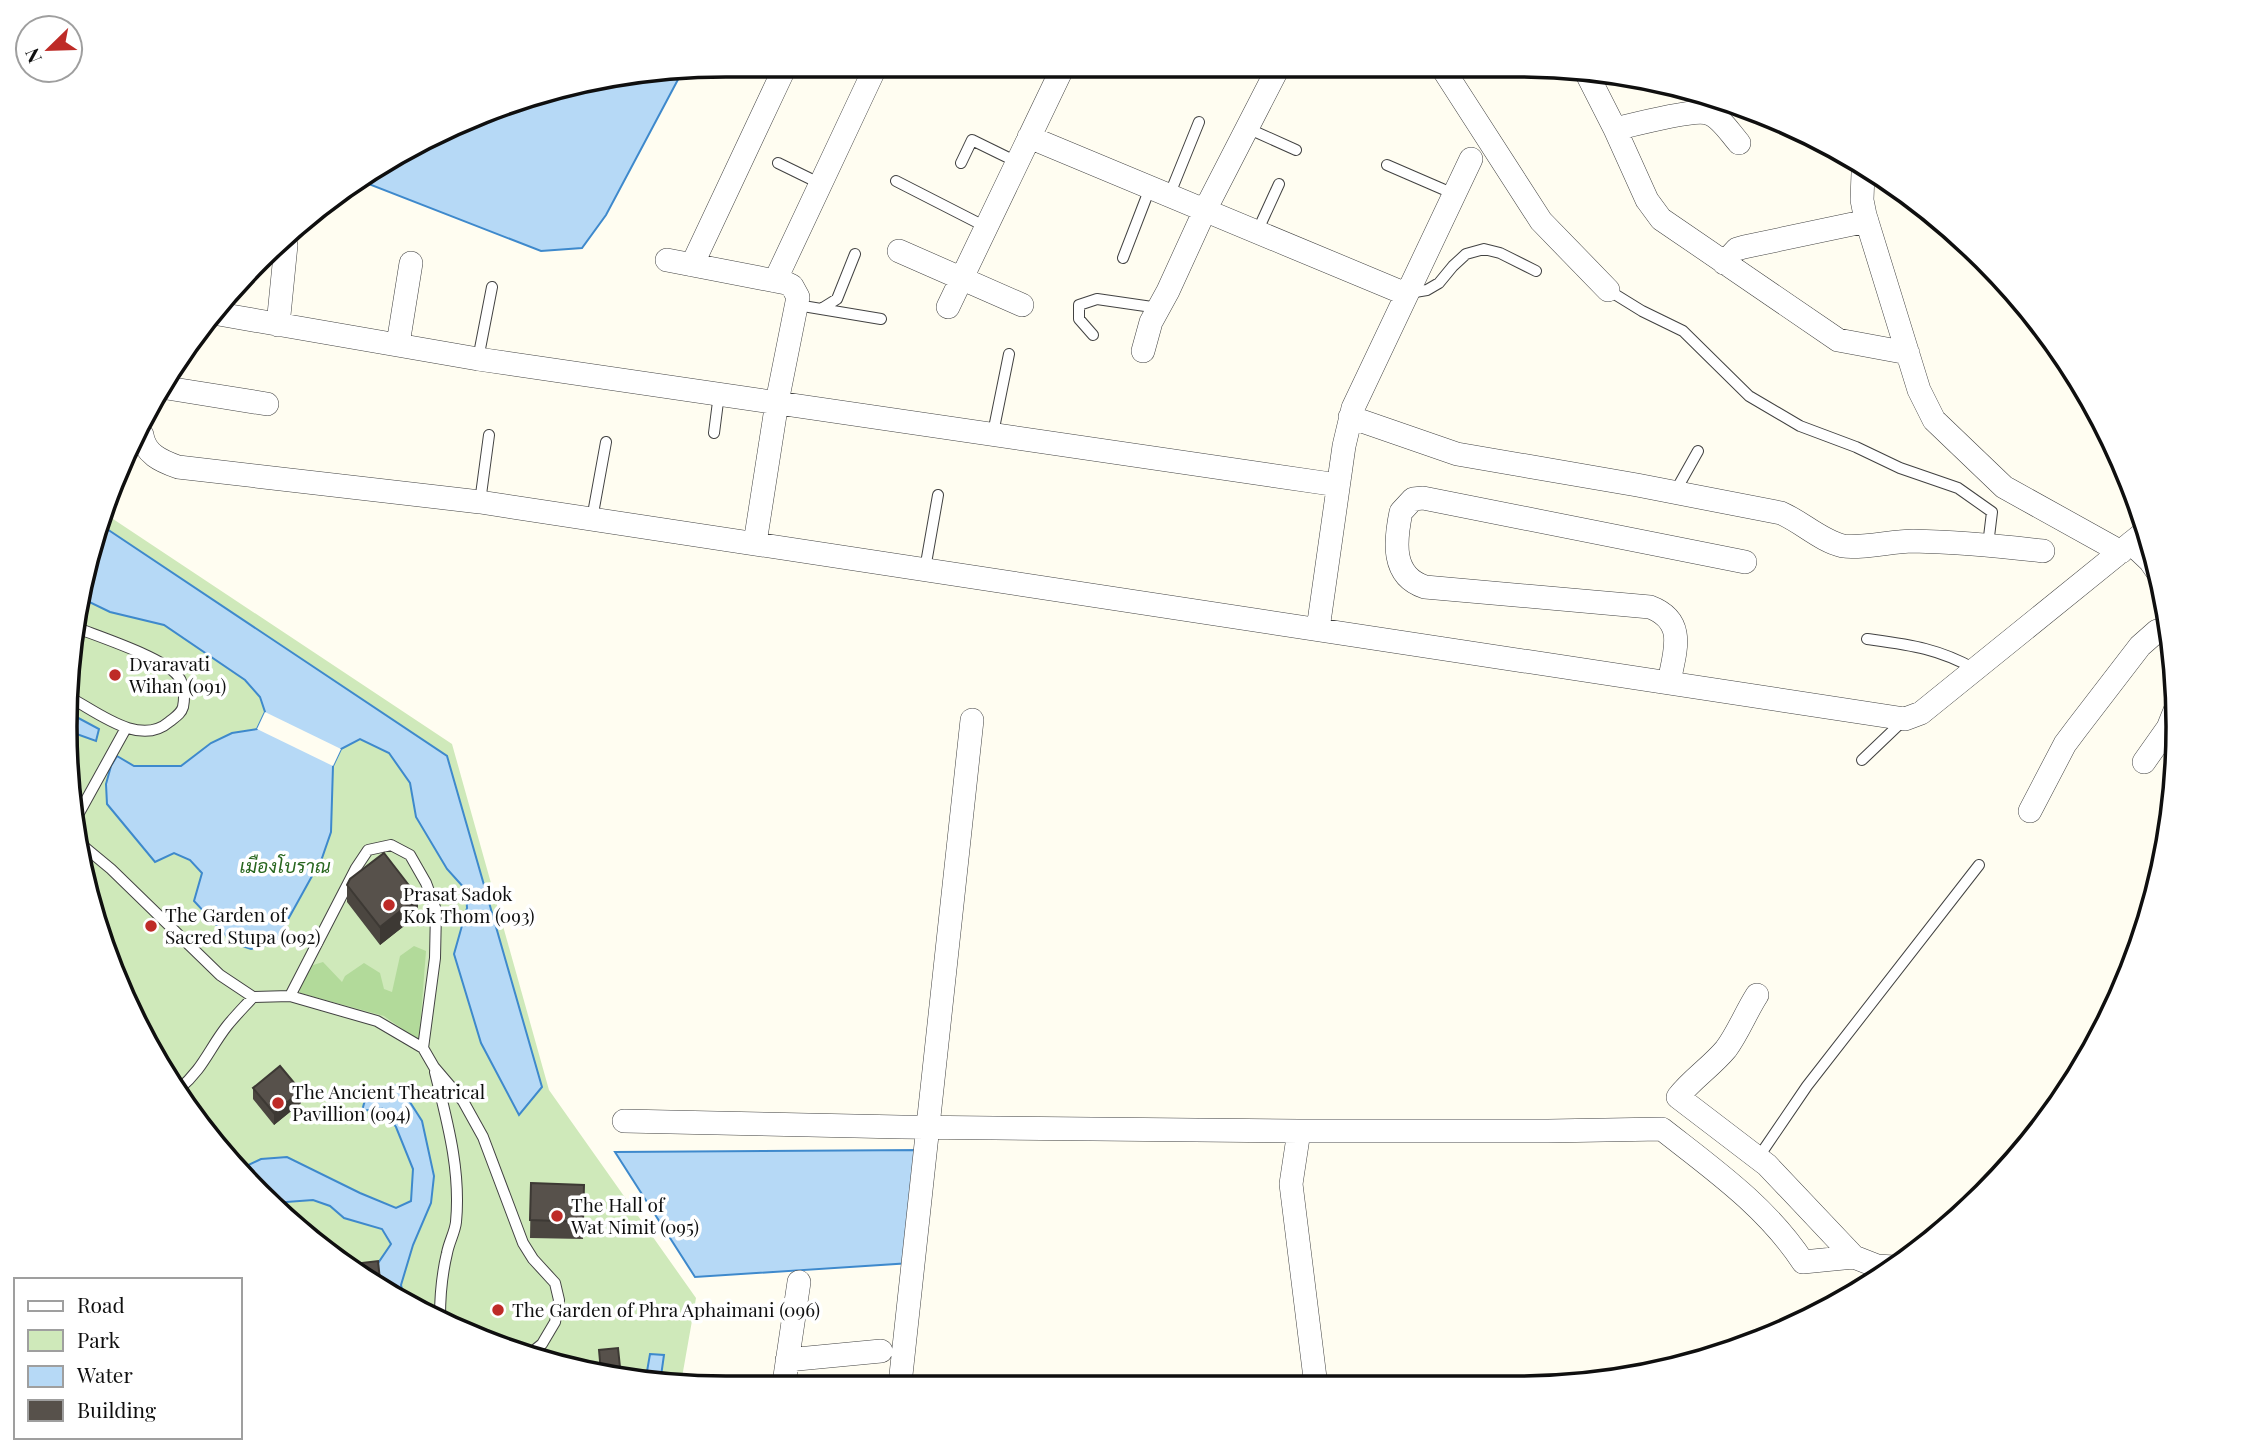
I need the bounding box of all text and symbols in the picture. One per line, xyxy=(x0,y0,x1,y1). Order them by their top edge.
north arrow xyxy=(14,14,84,84)
text: N xyxy=(18,44,47,67)
place label: Dvaravati Wihan (091) xyxy=(128,650,226,698)
marker: Dvaravati Wihan (091) xyxy=(107,667,123,683)
park label: เมืองโบราณ xyxy=(240,852,331,878)
place label: Prasat Sadok Kok Thom (093) xyxy=(403,880,535,928)
marker: Prasat Sadok Kok Thom (093) xyxy=(381,897,397,913)
place label: The Garden of Sacred Stupa (092) xyxy=(165,901,321,949)
marker: The Garden of Sacred Stupa (092) xyxy=(143,918,159,934)
place label: The Ancient Theatrical Pavillion (094) xyxy=(292,1078,486,1126)
marker: The Ancient Theatrical Pavillion (094) xyxy=(270,1095,286,1111)
place label: The Hall of Wat Nimit (095) xyxy=(570,1191,699,1239)
marker: The Hall of Wat Nimit (095) xyxy=(549,1208,565,1224)
legend xyxy=(14,1278,242,1439)
text: Road xyxy=(77,1290,125,1318)
place label: The Garden of Phra Aphaimani (096) xyxy=(512,1296,820,1322)
marker: The Garden of Phra Aphaimani (096) xyxy=(490,1302,506,1318)
text: Park xyxy=(77,1325,121,1353)
text: Water xyxy=(76,1360,133,1388)
text: Building xyxy=(77,1395,156,1423)

